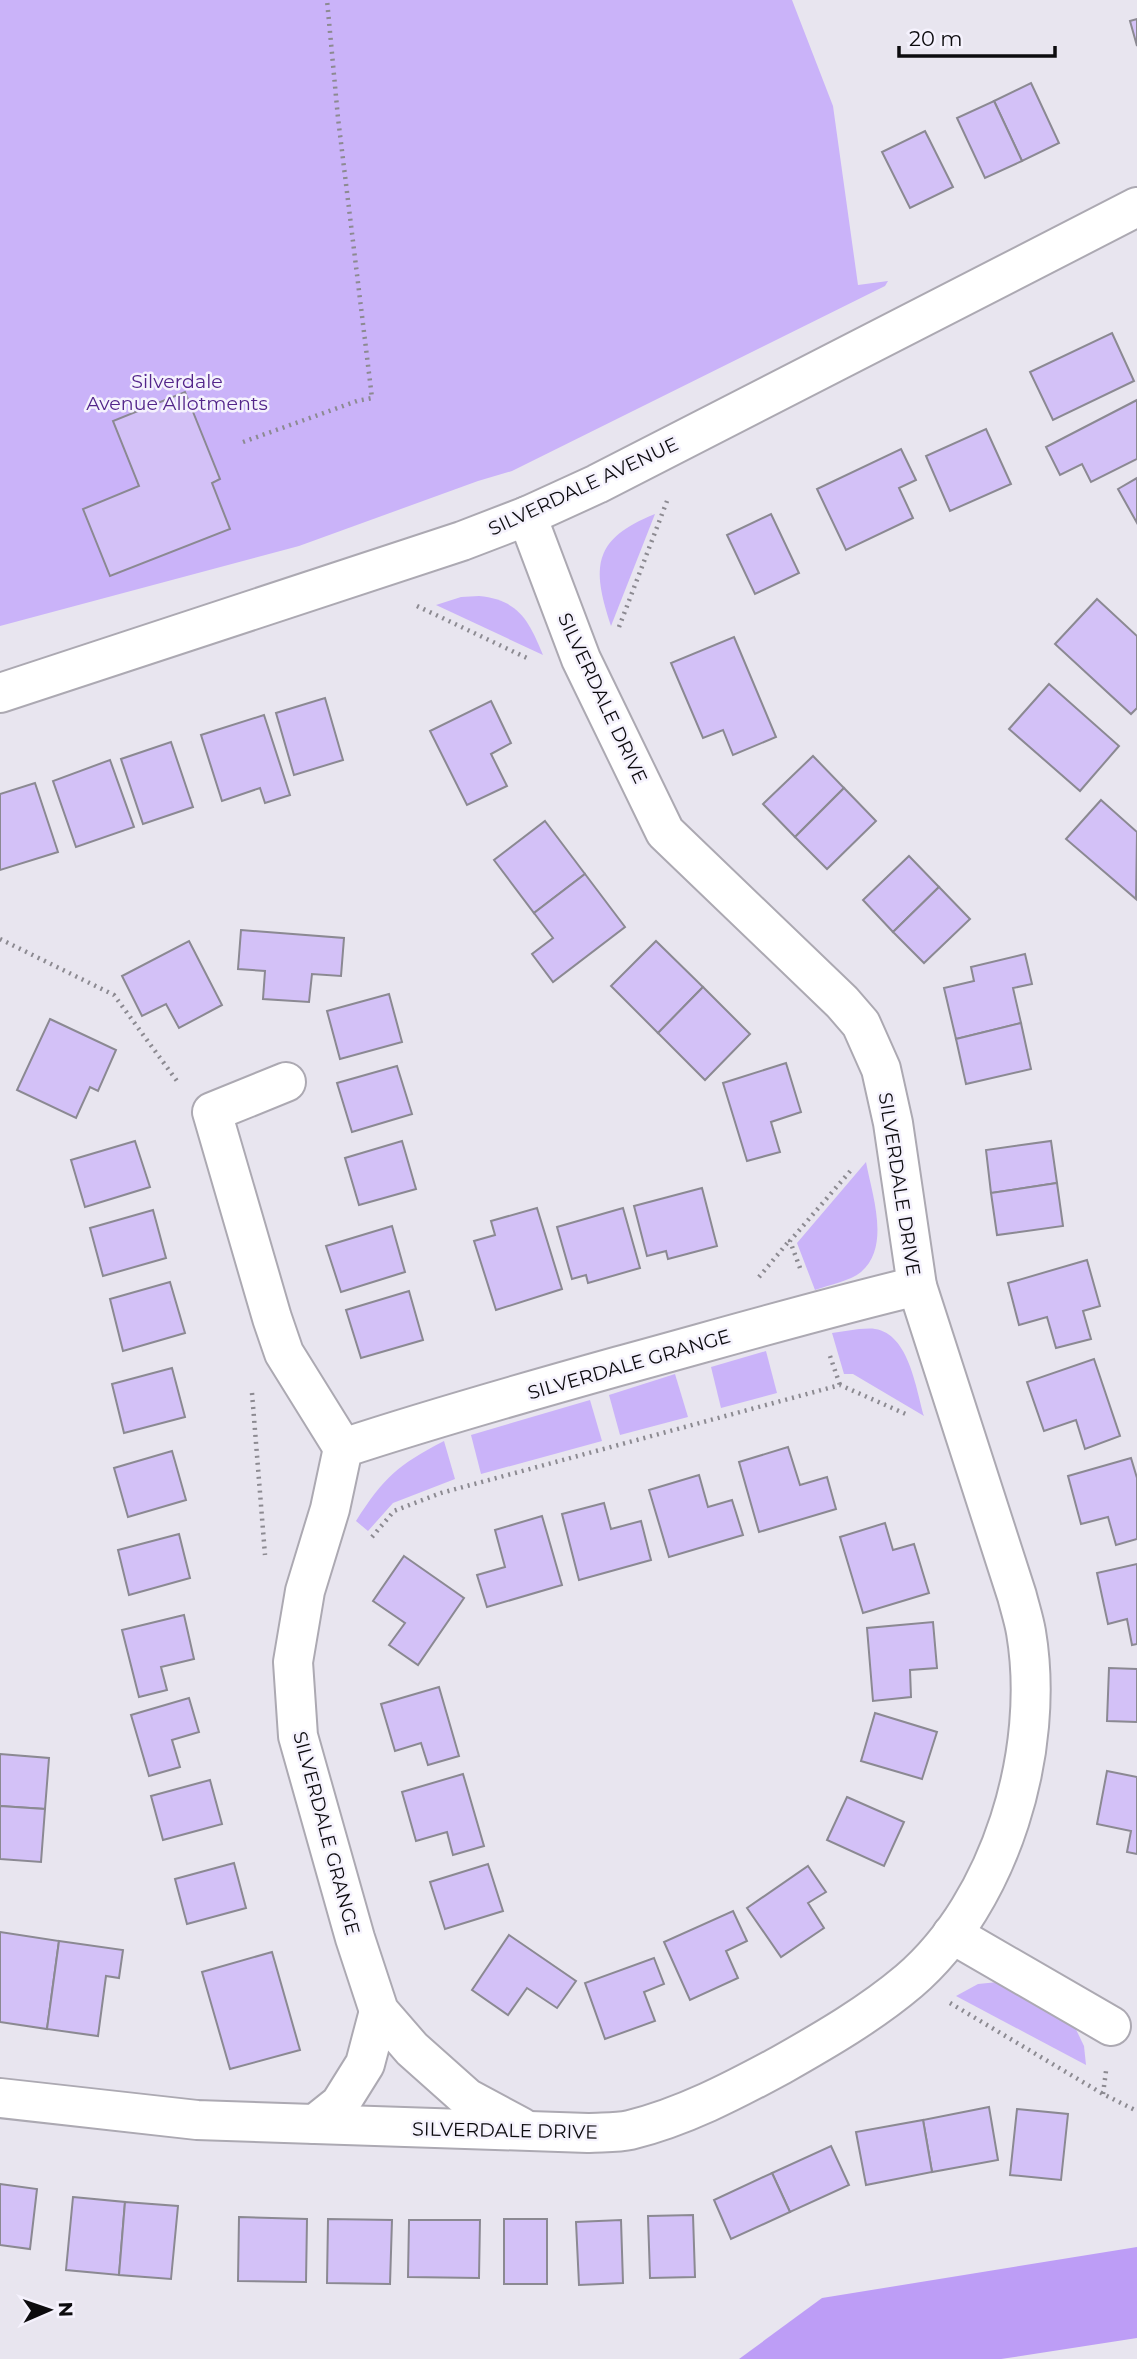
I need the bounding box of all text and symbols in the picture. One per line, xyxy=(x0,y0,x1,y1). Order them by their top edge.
scale bar xyxy=(899,14,1055,58)
text: 20 m xyxy=(909,26,963,51)
park label: Silverdale Avenue Allotments xyxy=(86,370,268,415)
street label: SILVERDALE AVENUE xyxy=(485,432,682,541)
street label: SILVERDALE DRIVE xyxy=(553,609,652,787)
street label: SILVERDALE DRIVE xyxy=(874,1091,925,1278)
street label: SILVERDALE GRANGE xyxy=(525,1324,733,1404)
street label: SILVERDALE GRANGE xyxy=(288,1729,365,1937)
street label: SILVERDALE DRIVE xyxy=(412,2117,598,2144)
north arrow xyxy=(14,2275,84,2345)
text: N xyxy=(54,2301,77,2318)

